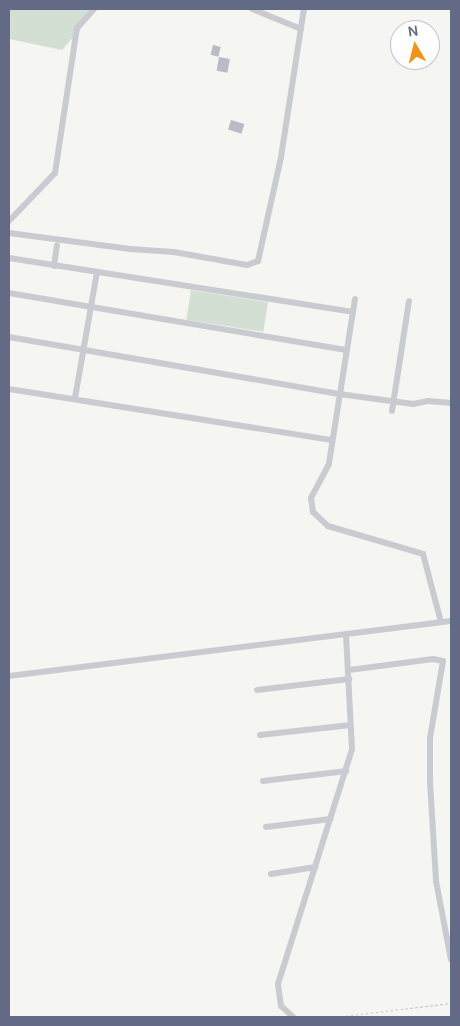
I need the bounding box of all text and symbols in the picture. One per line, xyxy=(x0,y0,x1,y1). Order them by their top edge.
north arrow xyxy=(390,20,440,70)
text: N xyxy=(407,21,419,41)

